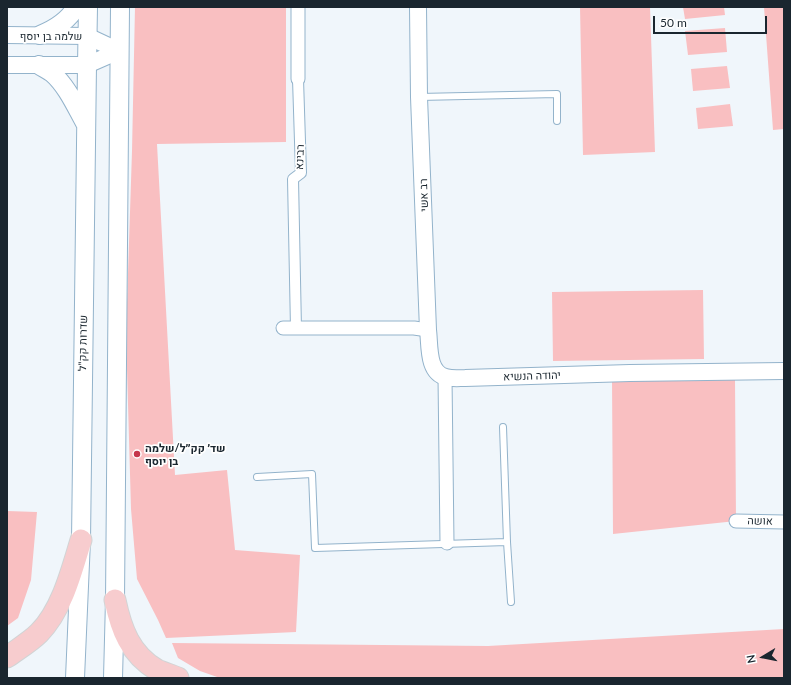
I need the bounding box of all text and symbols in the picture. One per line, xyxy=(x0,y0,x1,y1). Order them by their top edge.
scale bar xyxy=(655,8,769,34)
text: 50 m xyxy=(660,15,687,30)
street label: שלמה בן יוסף xyxy=(20,29,82,43)
street label: רבינא xyxy=(293,144,307,170)
street label: רב אשי xyxy=(417,178,431,212)
street label: שדרות קק"ל xyxy=(76,315,90,371)
street label: יהודה הנשיא xyxy=(503,368,561,384)
place label: שד׳ קק״ל/שלמה בן יוסף xyxy=(145,441,226,467)
marker: שד׳ קק״ל/שלמה בן יוסף xyxy=(132,449,142,459)
street label: אושה xyxy=(747,514,773,528)
north arrow xyxy=(743,637,783,677)
text: N xyxy=(744,654,758,664)

